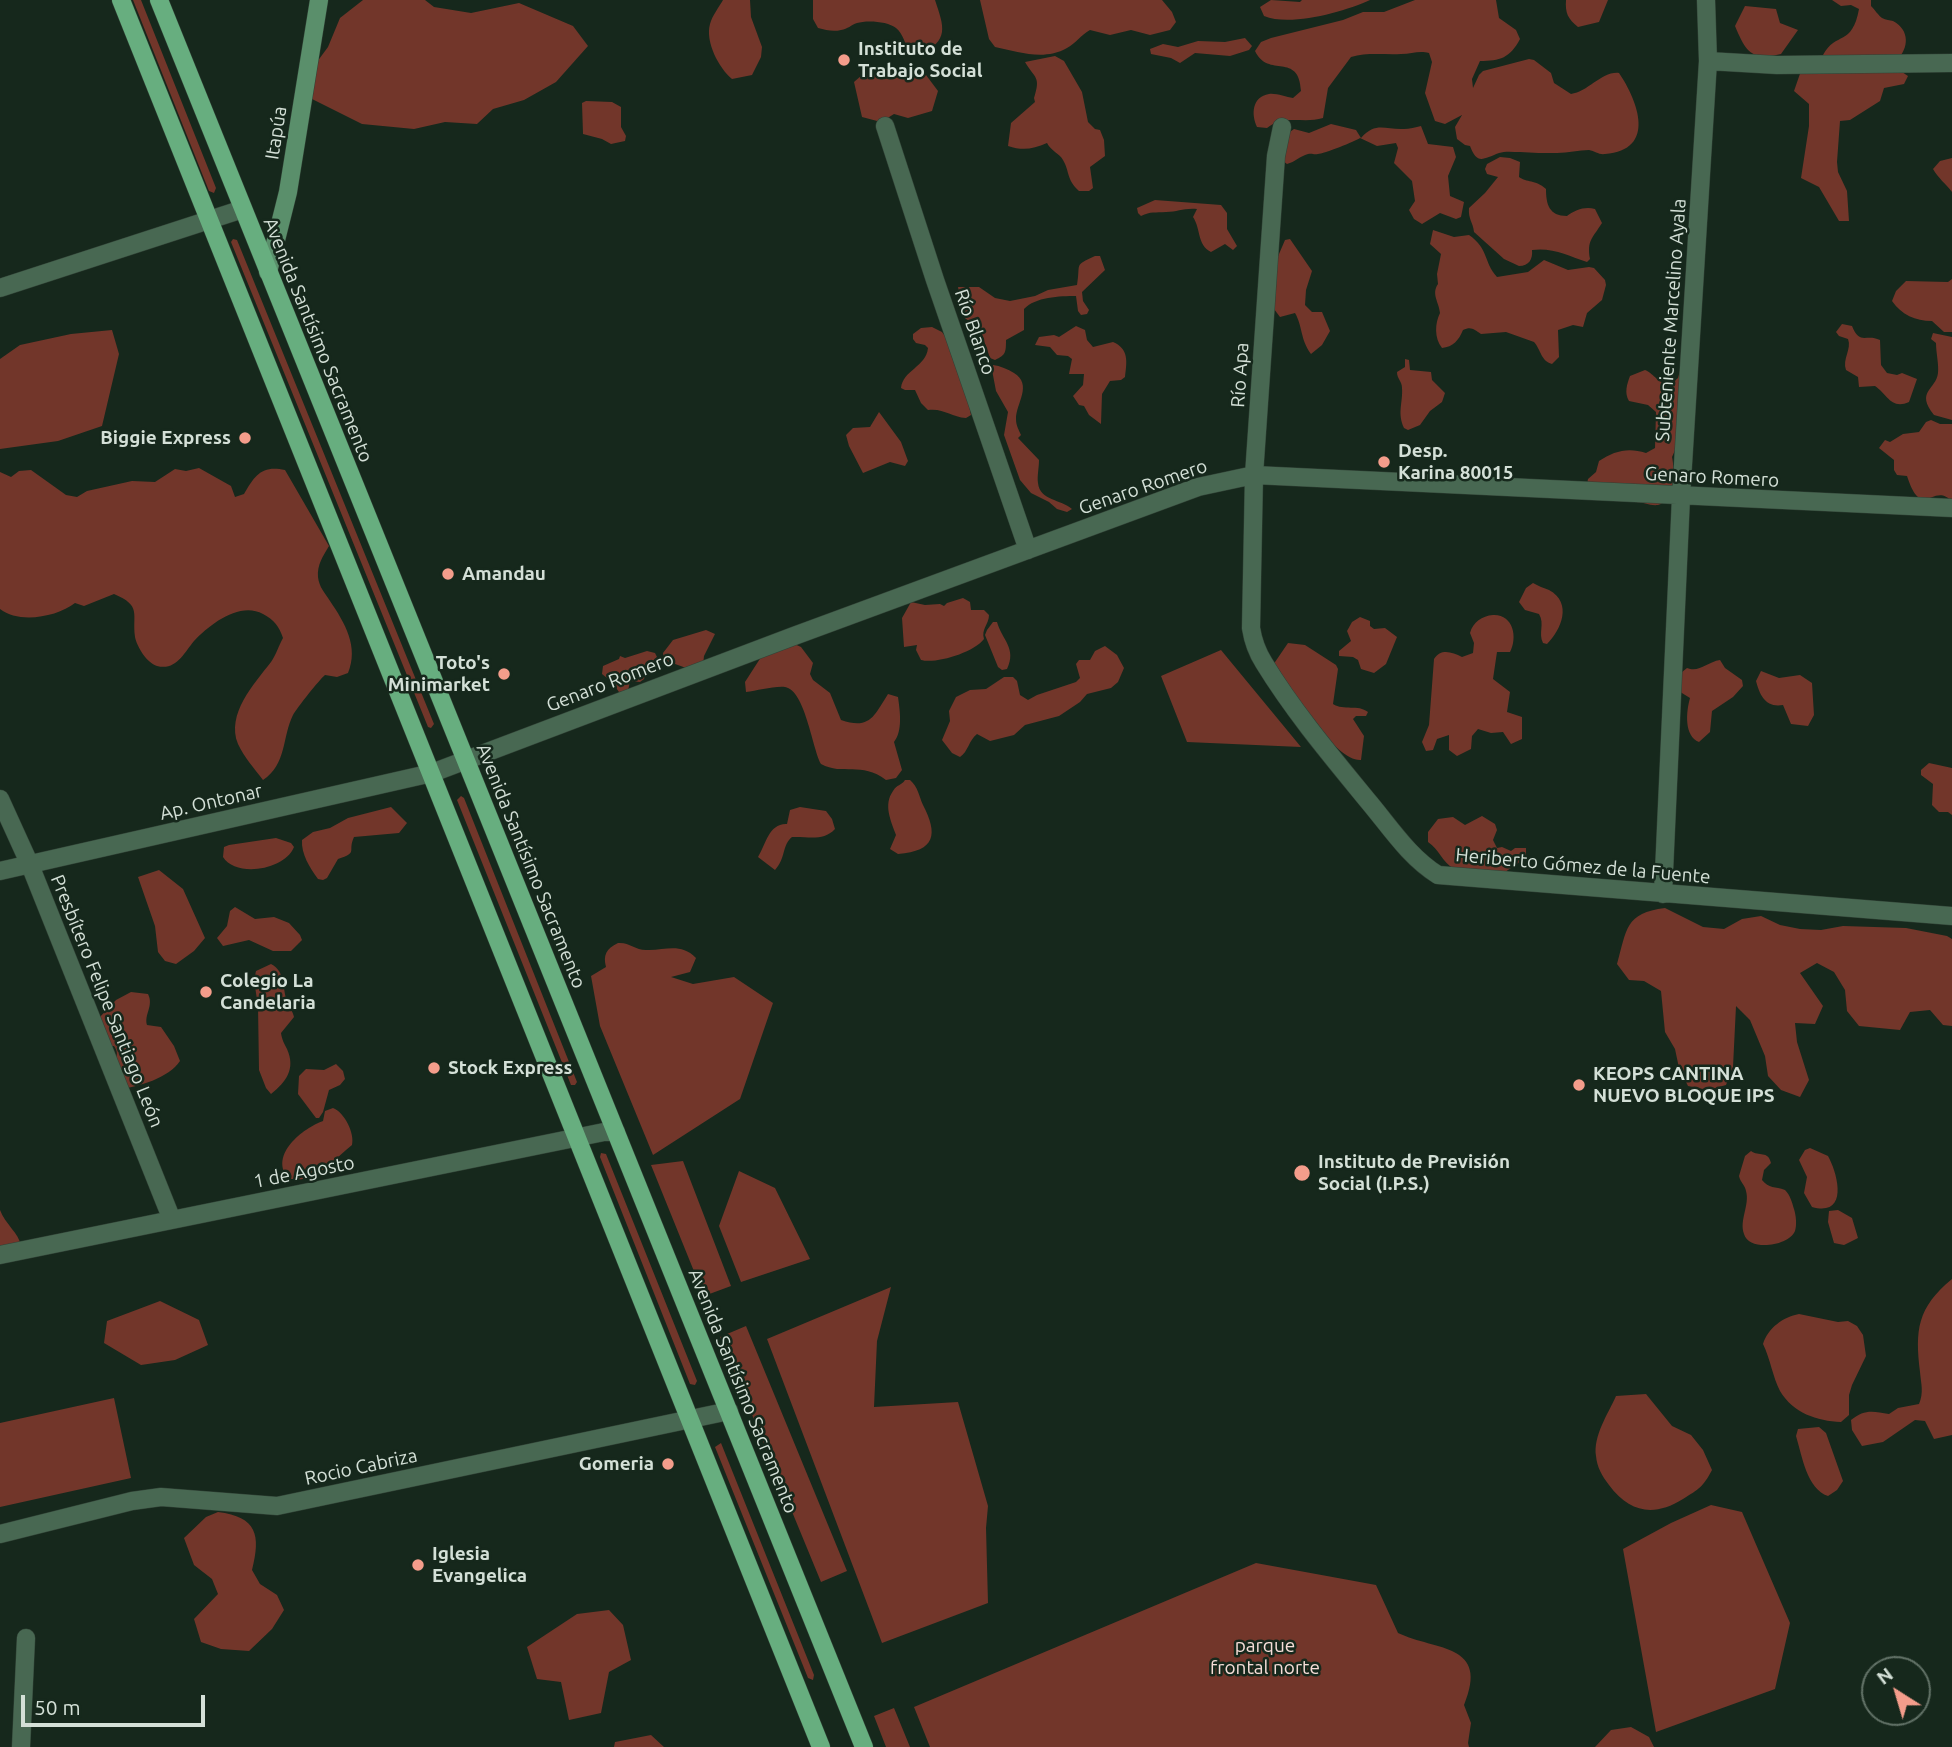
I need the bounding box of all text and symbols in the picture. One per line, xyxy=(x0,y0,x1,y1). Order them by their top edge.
place label: Instituto de Trabajo Social xyxy=(858,38,982,82)
marker: Instituto de Trabajo Social xyxy=(836,52,852,68)
street label: Itapúa xyxy=(261,105,291,161)
street label: Subteniente Marcelino Ayala xyxy=(1651,198,1691,442)
street label: Avenida Santísimo Sacramento xyxy=(258,214,378,466)
street label: Río Blanco xyxy=(950,286,1000,378)
street label: Río Apa xyxy=(1226,342,1254,408)
place label: Biggie Express xyxy=(100,427,231,449)
marker: Biggie Express xyxy=(237,430,253,446)
place label: Desp. Karina 80015 xyxy=(1398,440,1513,484)
street label: Genaro Romero xyxy=(1076,454,1210,520)
marker: Desp. Karina 80015 xyxy=(1376,454,1392,470)
street label: Genaro Romero xyxy=(1644,462,1780,492)
place label: Amandau xyxy=(462,563,546,585)
marker: Amandau xyxy=(440,566,456,582)
street label: Genaro Romero xyxy=(543,647,677,717)
place label: Toto's Minimarket xyxy=(388,652,490,696)
marker: Toto's Minimarket xyxy=(496,666,512,682)
street label: Avenida Santísimo Sacramento xyxy=(471,740,591,992)
street label: Ap. Ontonar xyxy=(158,779,264,825)
street label: Heriberto Gómez de la Fuente xyxy=(1455,843,1711,889)
street label: Presbítero Felipe Santiago León xyxy=(46,871,168,1131)
place label: Colegio La Candelaria xyxy=(220,970,316,1014)
marker: Colegio La Candelaria xyxy=(198,984,214,1000)
place label: Stock Express xyxy=(448,1057,572,1079)
marker: Stock Express xyxy=(426,1060,442,1076)
place label: KEOPS CANTINA NUEVO BLOQUE IPS xyxy=(1593,1063,1774,1107)
marker: KEOPS CANTINA NUEVO BLOQUE IPS xyxy=(1571,1077,1587,1093)
street label: 1 de Agosto xyxy=(252,1151,356,1193)
place label: Instituto de Previsión Social (I.P.S.) xyxy=(1318,1151,1510,1195)
marker: Instituto de Previsión Social (I.P.S.) xyxy=(1292,1163,1312,1183)
street label: Avenida Santísimo Sacramento xyxy=(683,1265,803,1517)
street label: Rocio Cabriza xyxy=(303,1444,419,1490)
place label: Gomeria xyxy=(579,1453,654,1475)
marker: Gomeria xyxy=(660,1456,676,1472)
place label: Iglesia Evangelica xyxy=(432,1543,527,1587)
marker: Iglesia Evangelica xyxy=(410,1557,426,1573)
park label: parque frontal norte xyxy=(1210,1635,1320,1679)
north arrow xyxy=(1861,1656,1931,1726)
text: N xyxy=(1872,1663,1897,1689)
scale bar xyxy=(24,1680,208,1724)
text: 50 m xyxy=(34,1695,81,1719)

